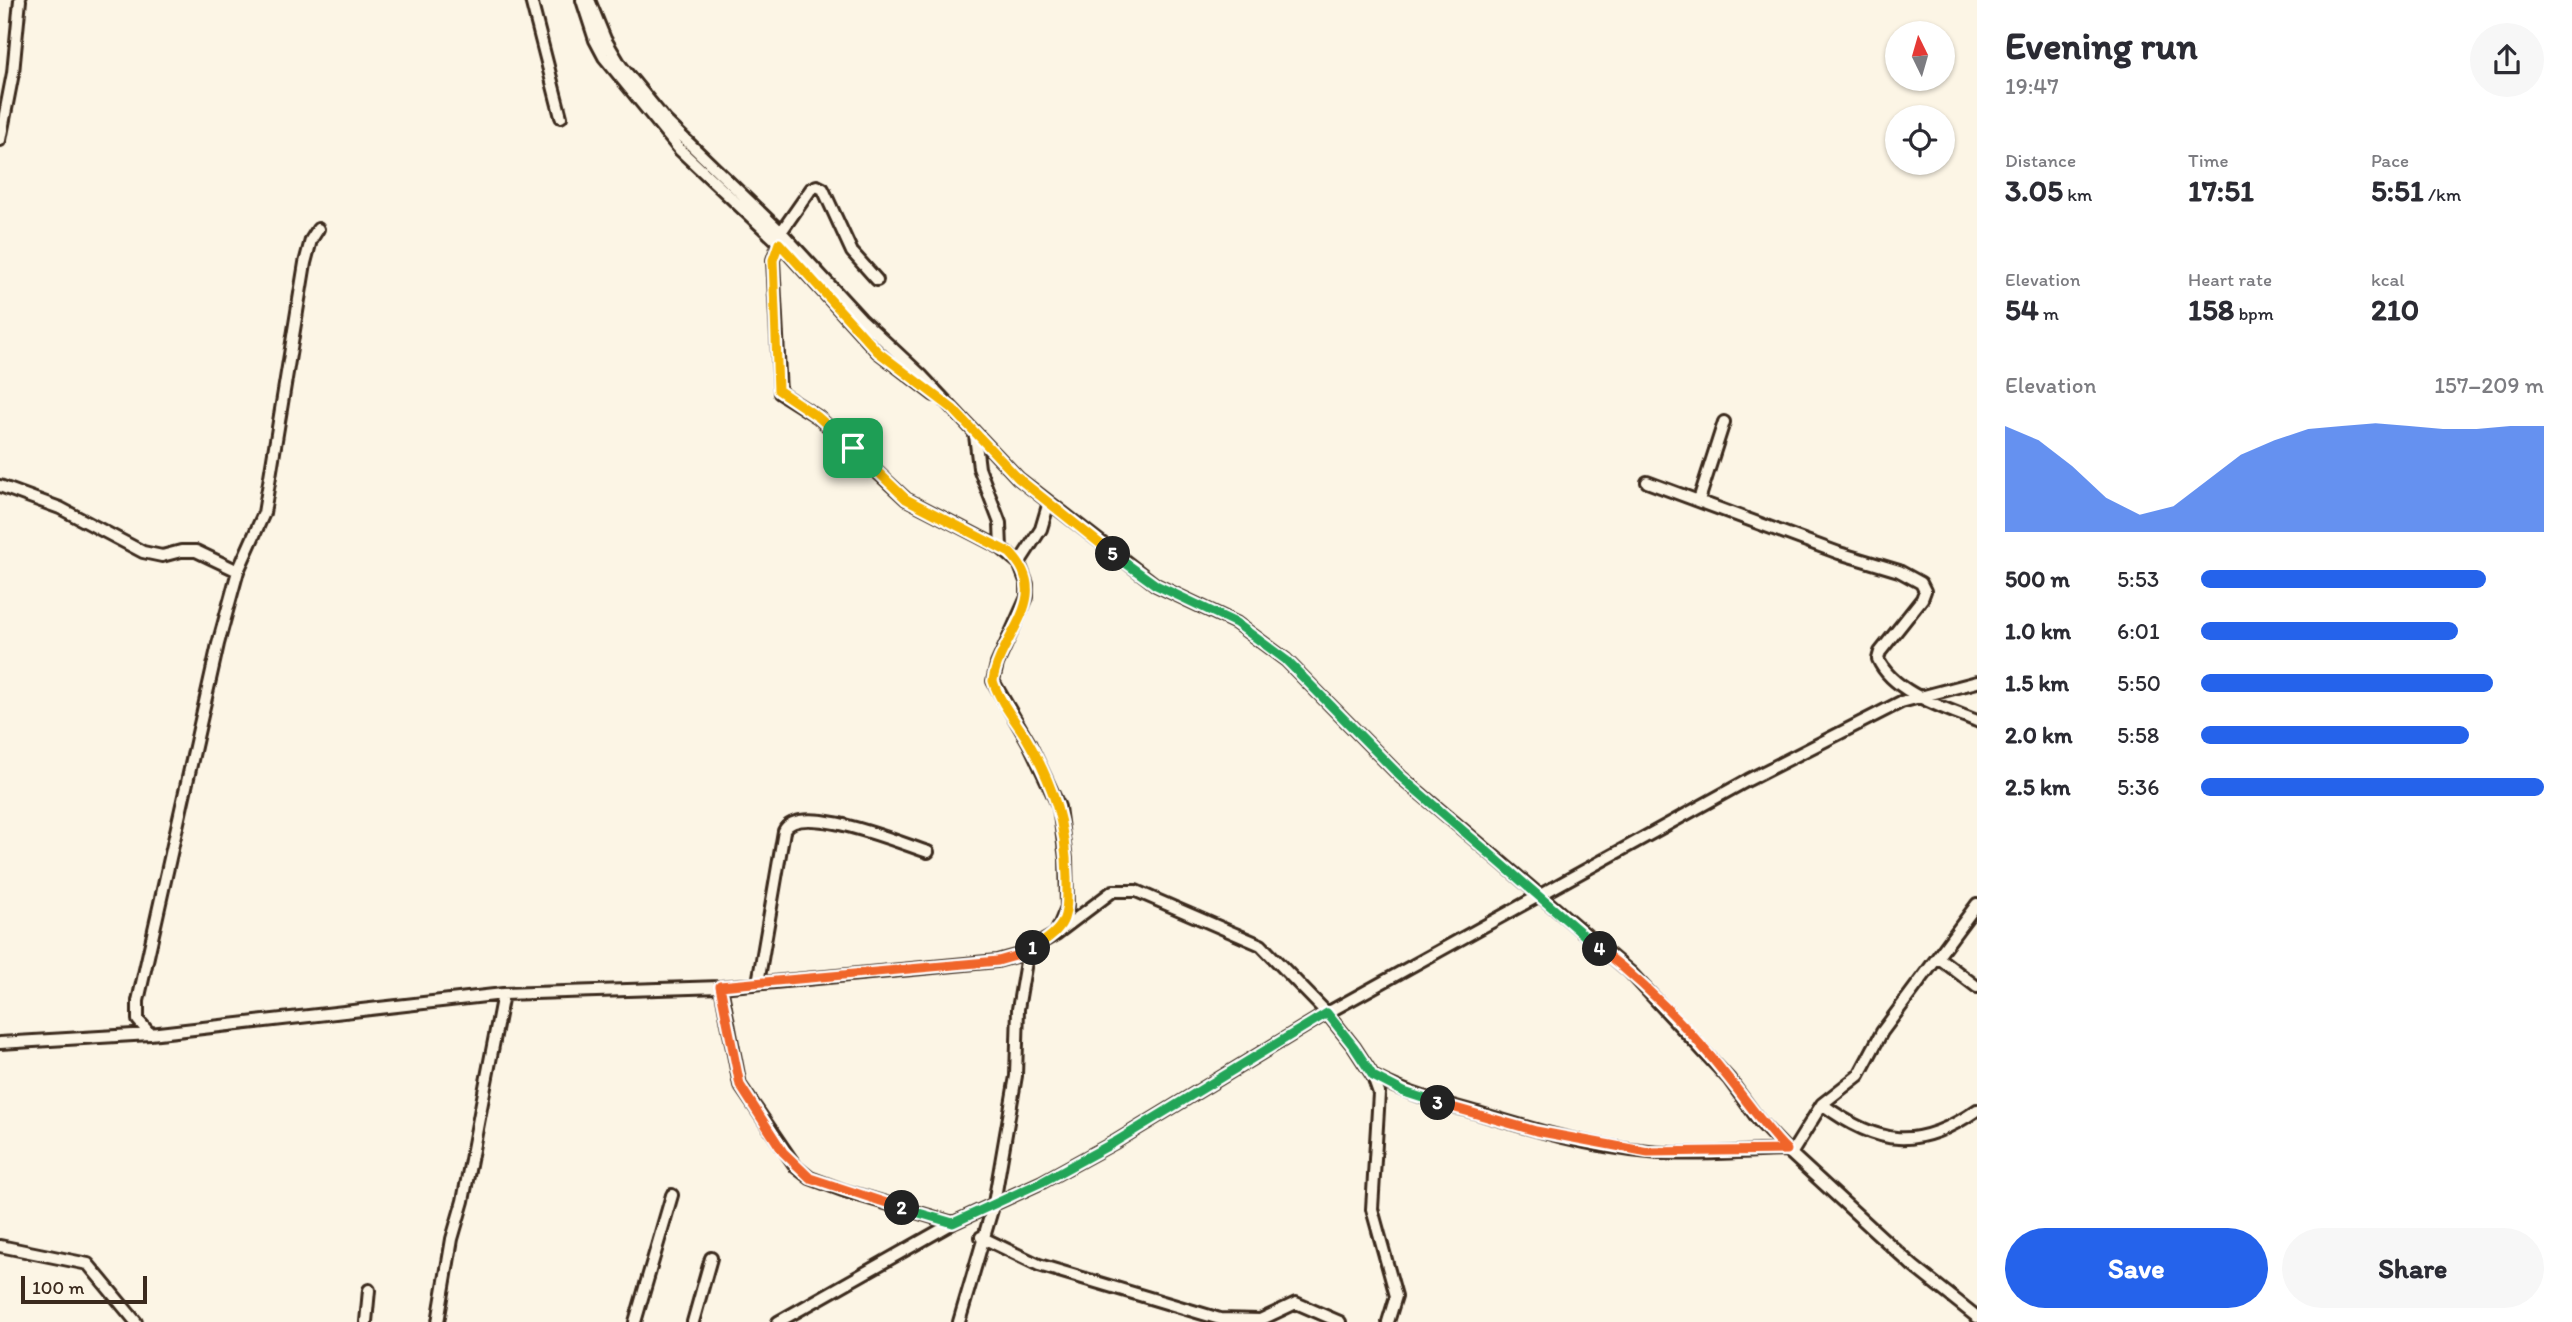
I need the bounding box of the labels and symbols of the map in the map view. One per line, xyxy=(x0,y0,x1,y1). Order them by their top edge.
north arrow xyxy=(1885,21,1955,91)
pin xyxy=(823,418,883,478)
pin: 5 xyxy=(1096,536,1130,572)
pin: 1 xyxy=(1016,930,1050,965)
pin: 4 xyxy=(1582,932,1618,967)
pin: 3 xyxy=(1420,1086,1456,1120)
pin: 2 xyxy=(884,1190,920,1226)
scale bar xyxy=(21,1273,147,1305)

